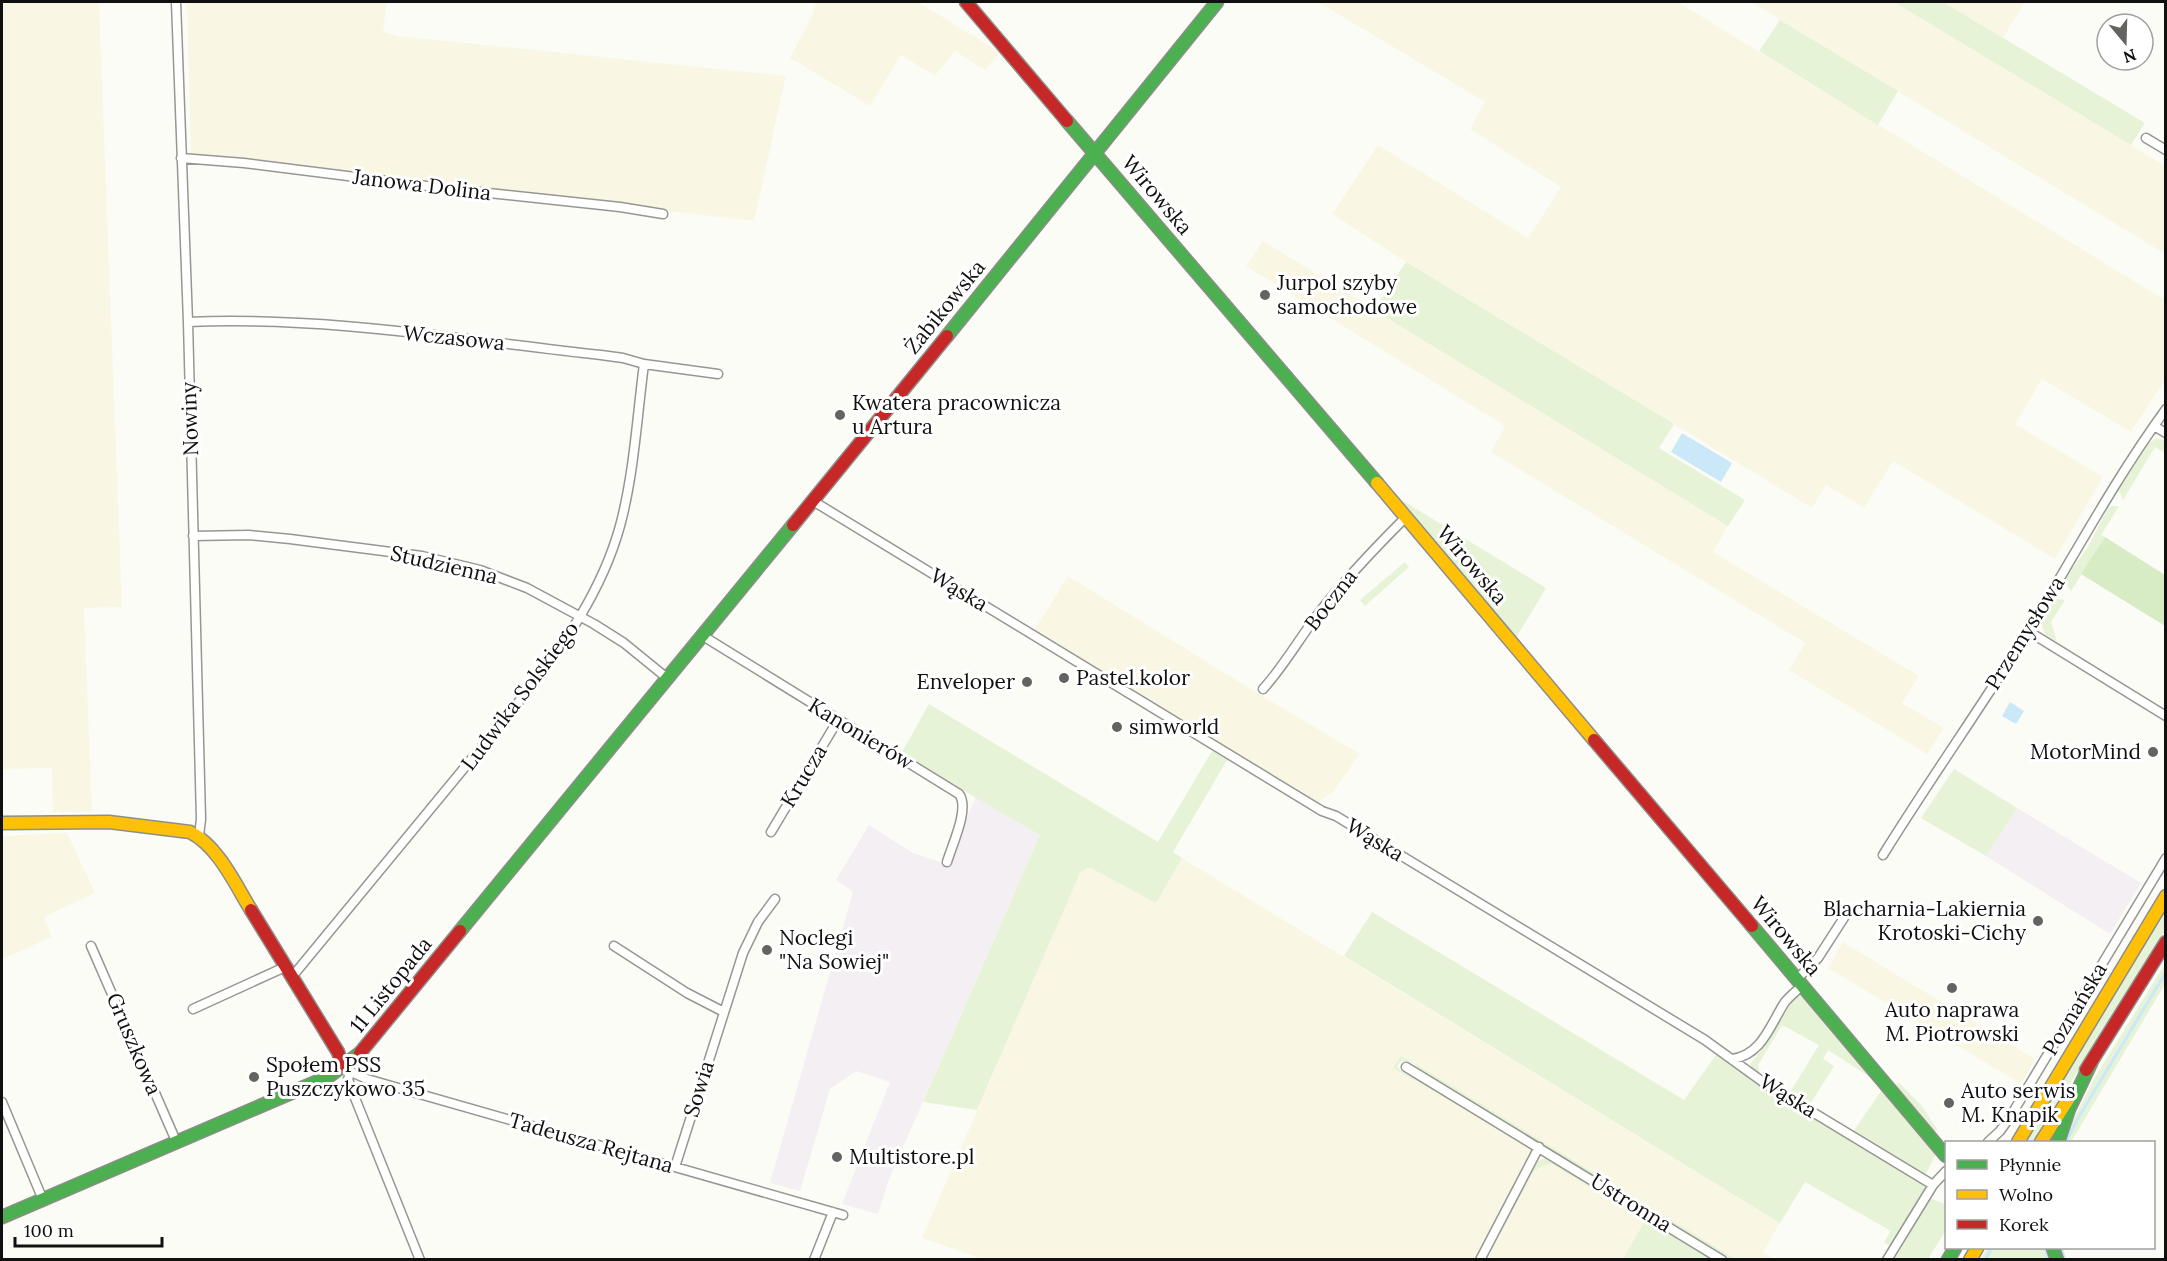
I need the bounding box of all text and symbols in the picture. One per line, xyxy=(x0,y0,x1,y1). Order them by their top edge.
north arrow xyxy=(2095,12,2155,72)
text: N xyxy=(2121,45,2139,68)
street label: Wirowska xyxy=(1116,149,1199,240)
street label: Janowa Dolina xyxy=(350,162,493,206)
street label: Żabikowska xyxy=(898,254,991,359)
place label: Jurpol szyby samochodowe xyxy=(1276,269,1417,320)
marker: Jurpol szyby samochodowe xyxy=(1258,288,1272,302)
street label: Wczasowa xyxy=(402,319,506,356)
street label: Nowiny xyxy=(175,381,204,457)
place label: Kwatera pracownicza u Artura xyxy=(852,389,1061,440)
marker: Kwatera pracownicza u Artura xyxy=(833,408,847,422)
street label: Wirowska xyxy=(1431,519,1514,610)
street label: Studzienna xyxy=(388,539,501,590)
street label: Wąska xyxy=(925,562,993,617)
street label: Boczna xyxy=(1298,563,1363,636)
street label: Przemysłowa xyxy=(1979,571,2070,695)
street label: Ludwika Solskiego xyxy=(455,616,584,775)
place label: Pastel.kolor xyxy=(1076,664,1190,691)
place label: Enveloper xyxy=(917,668,1015,695)
marker: Pastel.kolor xyxy=(1057,671,1071,685)
marker: Enveloper xyxy=(1020,675,1034,689)
street label: Kanonierów xyxy=(804,692,919,776)
place label: simworld xyxy=(1129,713,1219,740)
marker: simworld xyxy=(1110,720,1124,734)
place label: MotorMind xyxy=(2030,738,2141,765)
street label: Krucza xyxy=(774,739,833,812)
marker: MotorMind xyxy=(2146,745,2160,759)
street label: Wąska xyxy=(1341,812,1409,867)
street label: Wirowska xyxy=(1745,890,1828,981)
place label: Blacharnia-Lakiernia Krotoski-Cichy xyxy=(1823,895,2026,946)
marker: Blacharnia-Lakiernia Krotoski-Cichy xyxy=(2031,914,2045,928)
place label: Noclegi "Na Sowiej" xyxy=(779,924,889,975)
street label: 11 Listopada xyxy=(344,931,438,1038)
marker: Noclegi "Na Sowiej" xyxy=(760,943,774,957)
street label: Poznańska xyxy=(2036,957,2113,1060)
marker: Auto naprawa M. Piotrowski xyxy=(1945,981,1959,995)
street label: Gruszkowa xyxy=(101,988,168,1099)
place label: Auto naprawa M. Piotrowski xyxy=(1884,996,2019,1047)
place label: Społem PSS Puszczykowo 35 xyxy=(266,1051,425,1102)
street label: Sowia xyxy=(677,1057,720,1120)
street label: Wąska xyxy=(1755,1068,1822,1124)
marker: Społem PSS Puszczykowo 35 xyxy=(247,1070,261,1084)
place label: Auto serwis M. Knapik xyxy=(1960,1077,2075,1128)
marker: Auto serwis M. Knapik xyxy=(1942,1096,1956,1110)
street label: Tadeusza Rejtana xyxy=(506,1106,677,1179)
legend xyxy=(1945,1141,2155,1249)
place label: Multistore.pl xyxy=(849,1143,974,1170)
marker: Multistore.pl xyxy=(830,1150,844,1164)
text: Płynnie xyxy=(1999,1153,2062,1176)
street label: Ustronna xyxy=(1585,1167,1677,1238)
text: Wolno xyxy=(1999,1183,2053,1206)
scale bar xyxy=(15,1210,162,1248)
text: Korek xyxy=(1999,1213,2049,1236)
text: 100 m xyxy=(24,1219,74,1242)

